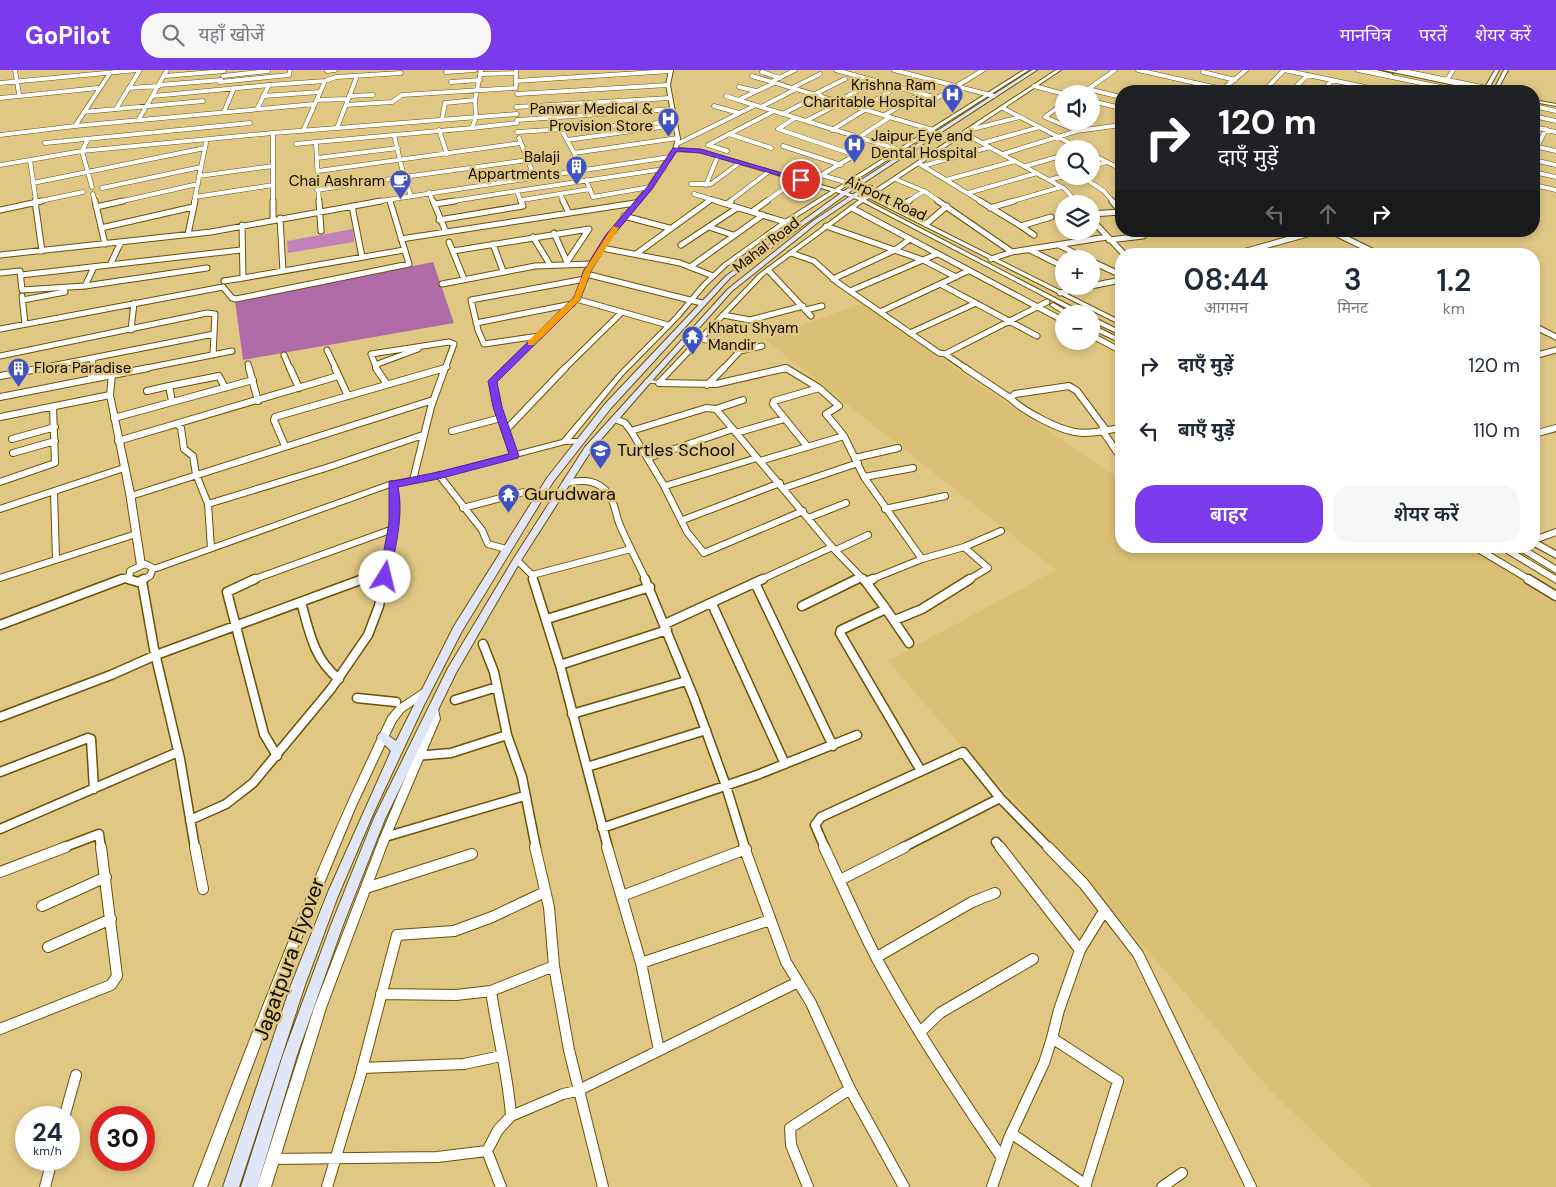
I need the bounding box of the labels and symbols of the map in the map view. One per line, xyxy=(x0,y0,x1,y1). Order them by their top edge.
place label: Krishna Ram Charitable Hospital xyxy=(803,75,936,112)
hospital icon: Krishna Ram Charitable Hospital xyxy=(940,82,964,113)
place label: Panwar Medical & Provision Store xyxy=(530,99,653,136)
hospital icon: Panwar Medical & Provision Store xyxy=(657,106,681,137)
place label: Jaipur Eye and Dental Hospital xyxy=(871,126,977,163)
hospital icon: Jaipur Eye and Dental Hospital xyxy=(843,133,867,164)
place label: Balaji Appartments xyxy=(468,147,560,184)
building icon: Balaji Appartments xyxy=(564,154,588,185)
pin xyxy=(780,159,822,201)
cafe icon: Chai Aashram xyxy=(389,169,413,200)
street label: Airport Road xyxy=(842,170,930,226)
place label: Chai Aashram xyxy=(289,171,385,191)
street label: Mahal Road xyxy=(728,213,804,277)
place label: Khatu Shyam Mandir xyxy=(708,318,798,355)
temple icon: Khatu Shyam Mandir xyxy=(680,325,704,356)
building icon: Flora Paradise xyxy=(6,356,30,387)
place label: Flora Paradise xyxy=(34,358,131,378)
school or university icon: Turtles School xyxy=(589,438,613,469)
place label: Turtles School xyxy=(617,438,735,462)
temple icon: Gurudwara xyxy=(496,482,520,513)
place label: Gurudwara xyxy=(524,482,616,506)
position arrow xyxy=(358,550,410,602)
street label: Jagatpura Flyover xyxy=(246,873,332,1044)
speed limit sign: 30 xyxy=(90,1106,155,1171)

